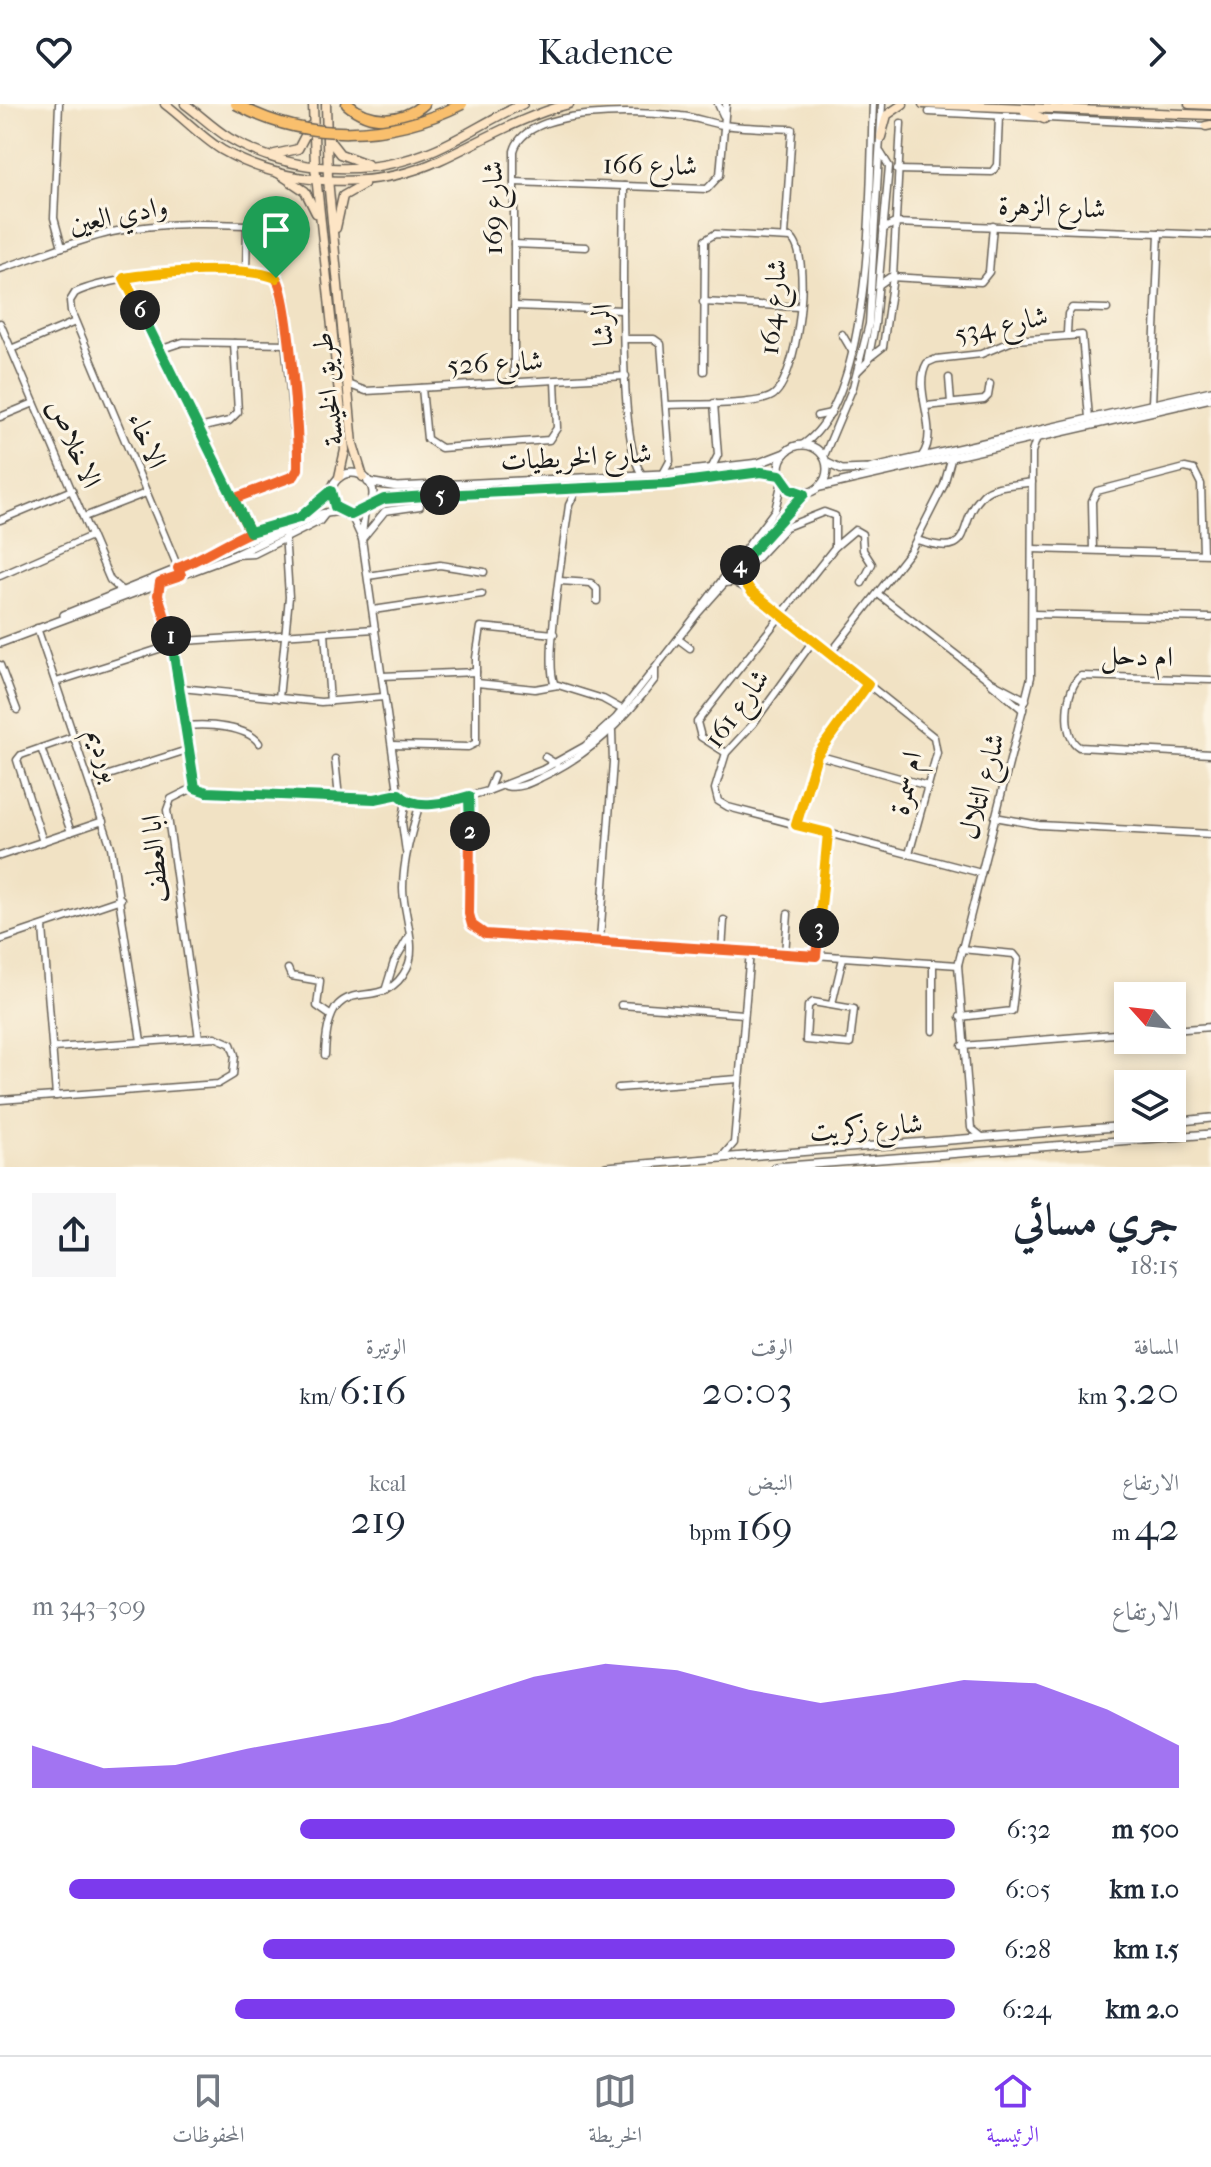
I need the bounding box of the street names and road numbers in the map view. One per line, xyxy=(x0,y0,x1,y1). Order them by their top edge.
street label: شارع 166 xyxy=(602,147,698,189)
street label: شارع 169 xyxy=(476,161,516,255)
street label: شارع الزهرة xyxy=(997,188,1106,232)
street label: وادي العين xyxy=(66,189,171,246)
street label: شارع 164 xyxy=(752,258,800,357)
street label: شارع 534 xyxy=(951,298,1052,357)
street label: الرشا xyxy=(586,303,619,347)
street label: طريق الخيسة xyxy=(305,330,351,448)
street label: شارع 526 xyxy=(446,344,544,388)
street label: الاخلاص xyxy=(40,393,109,493)
street label: الاخاء xyxy=(121,407,174,473)
street label: شارع الخريطيات xyxy=(500,436,653,484)
street label: ام دحل xyxy=(1100,638,1174,681)
street label: شارع 161 xyxy=(697,662,782,758)
street label: بورديم xyxy=(72,724,129,789)
street label: شارع التلال xyxy=(951,729,1018,845)
street label: ام سمرة xyxy=(882,748,937,820)
street label: ابا العطف xyxy=(134,813,175,905)
street label: شارع زكريت xyxy=(808,1106,924,1154)

